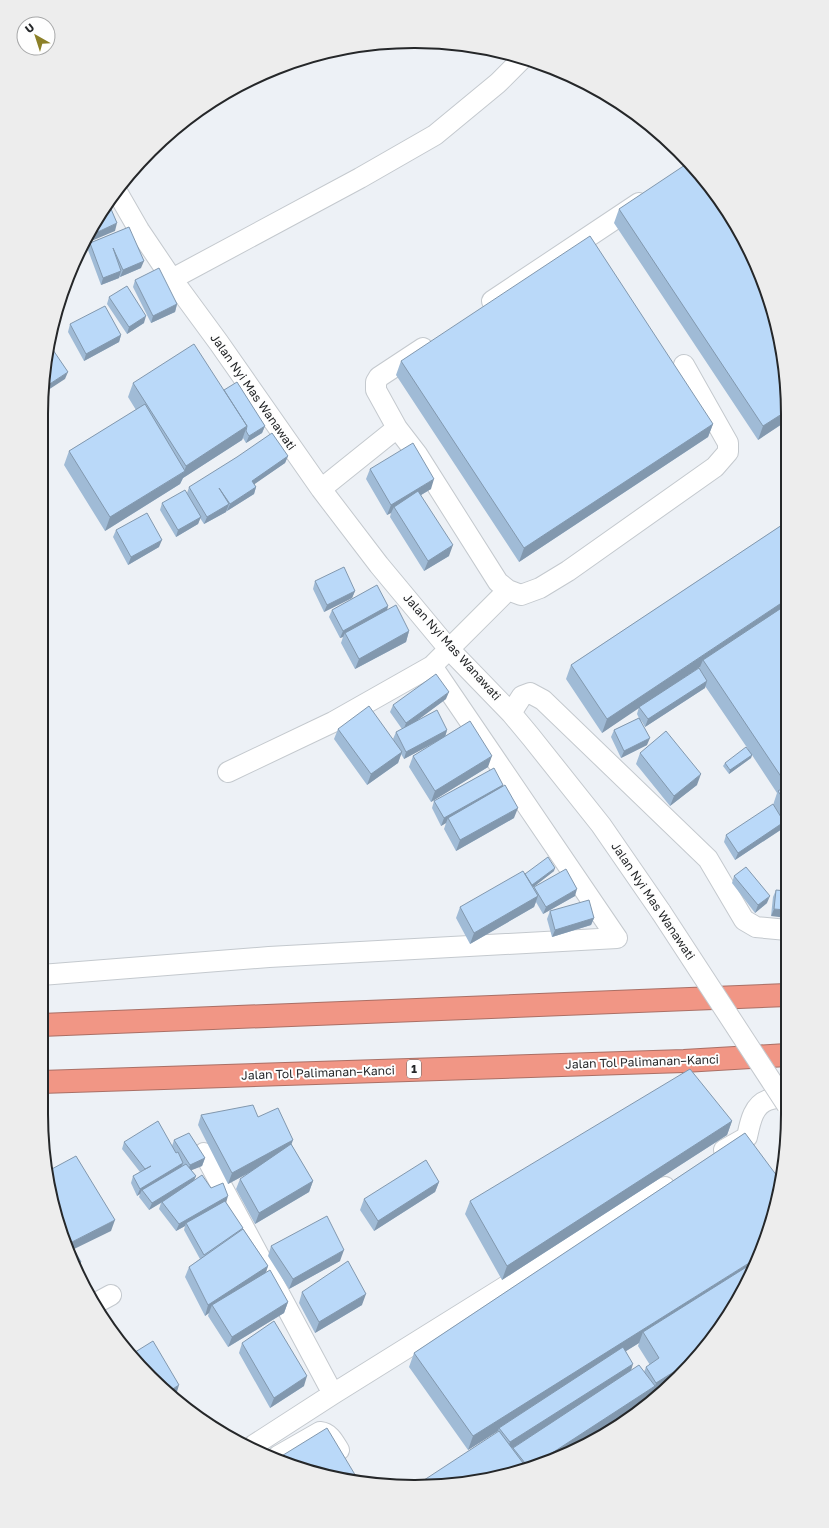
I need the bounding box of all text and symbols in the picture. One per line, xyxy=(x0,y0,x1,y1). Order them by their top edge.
north arrow xyxy=(16,16,56,56)
text: U xyxy=(22,20,37,35)
street label: Jalan Nyi Mas Wanawati xyxy=(207,330,299,453)
street label: Jalan Nyi Mas Wanawati xyxy=(400,590,504,703)
street label: Jalan Nyi Mas Wanawati xyxy=(608,839,698,963)
street label: Jalan Tol Palimanan–Kanci xyxy=(565,1051,719,1072)
road number: 1 xyxy=(407,1060,421,1078)
street label: Jalan Tol Palimanan–Kanci xyxy=(241,1062,395,1083)

